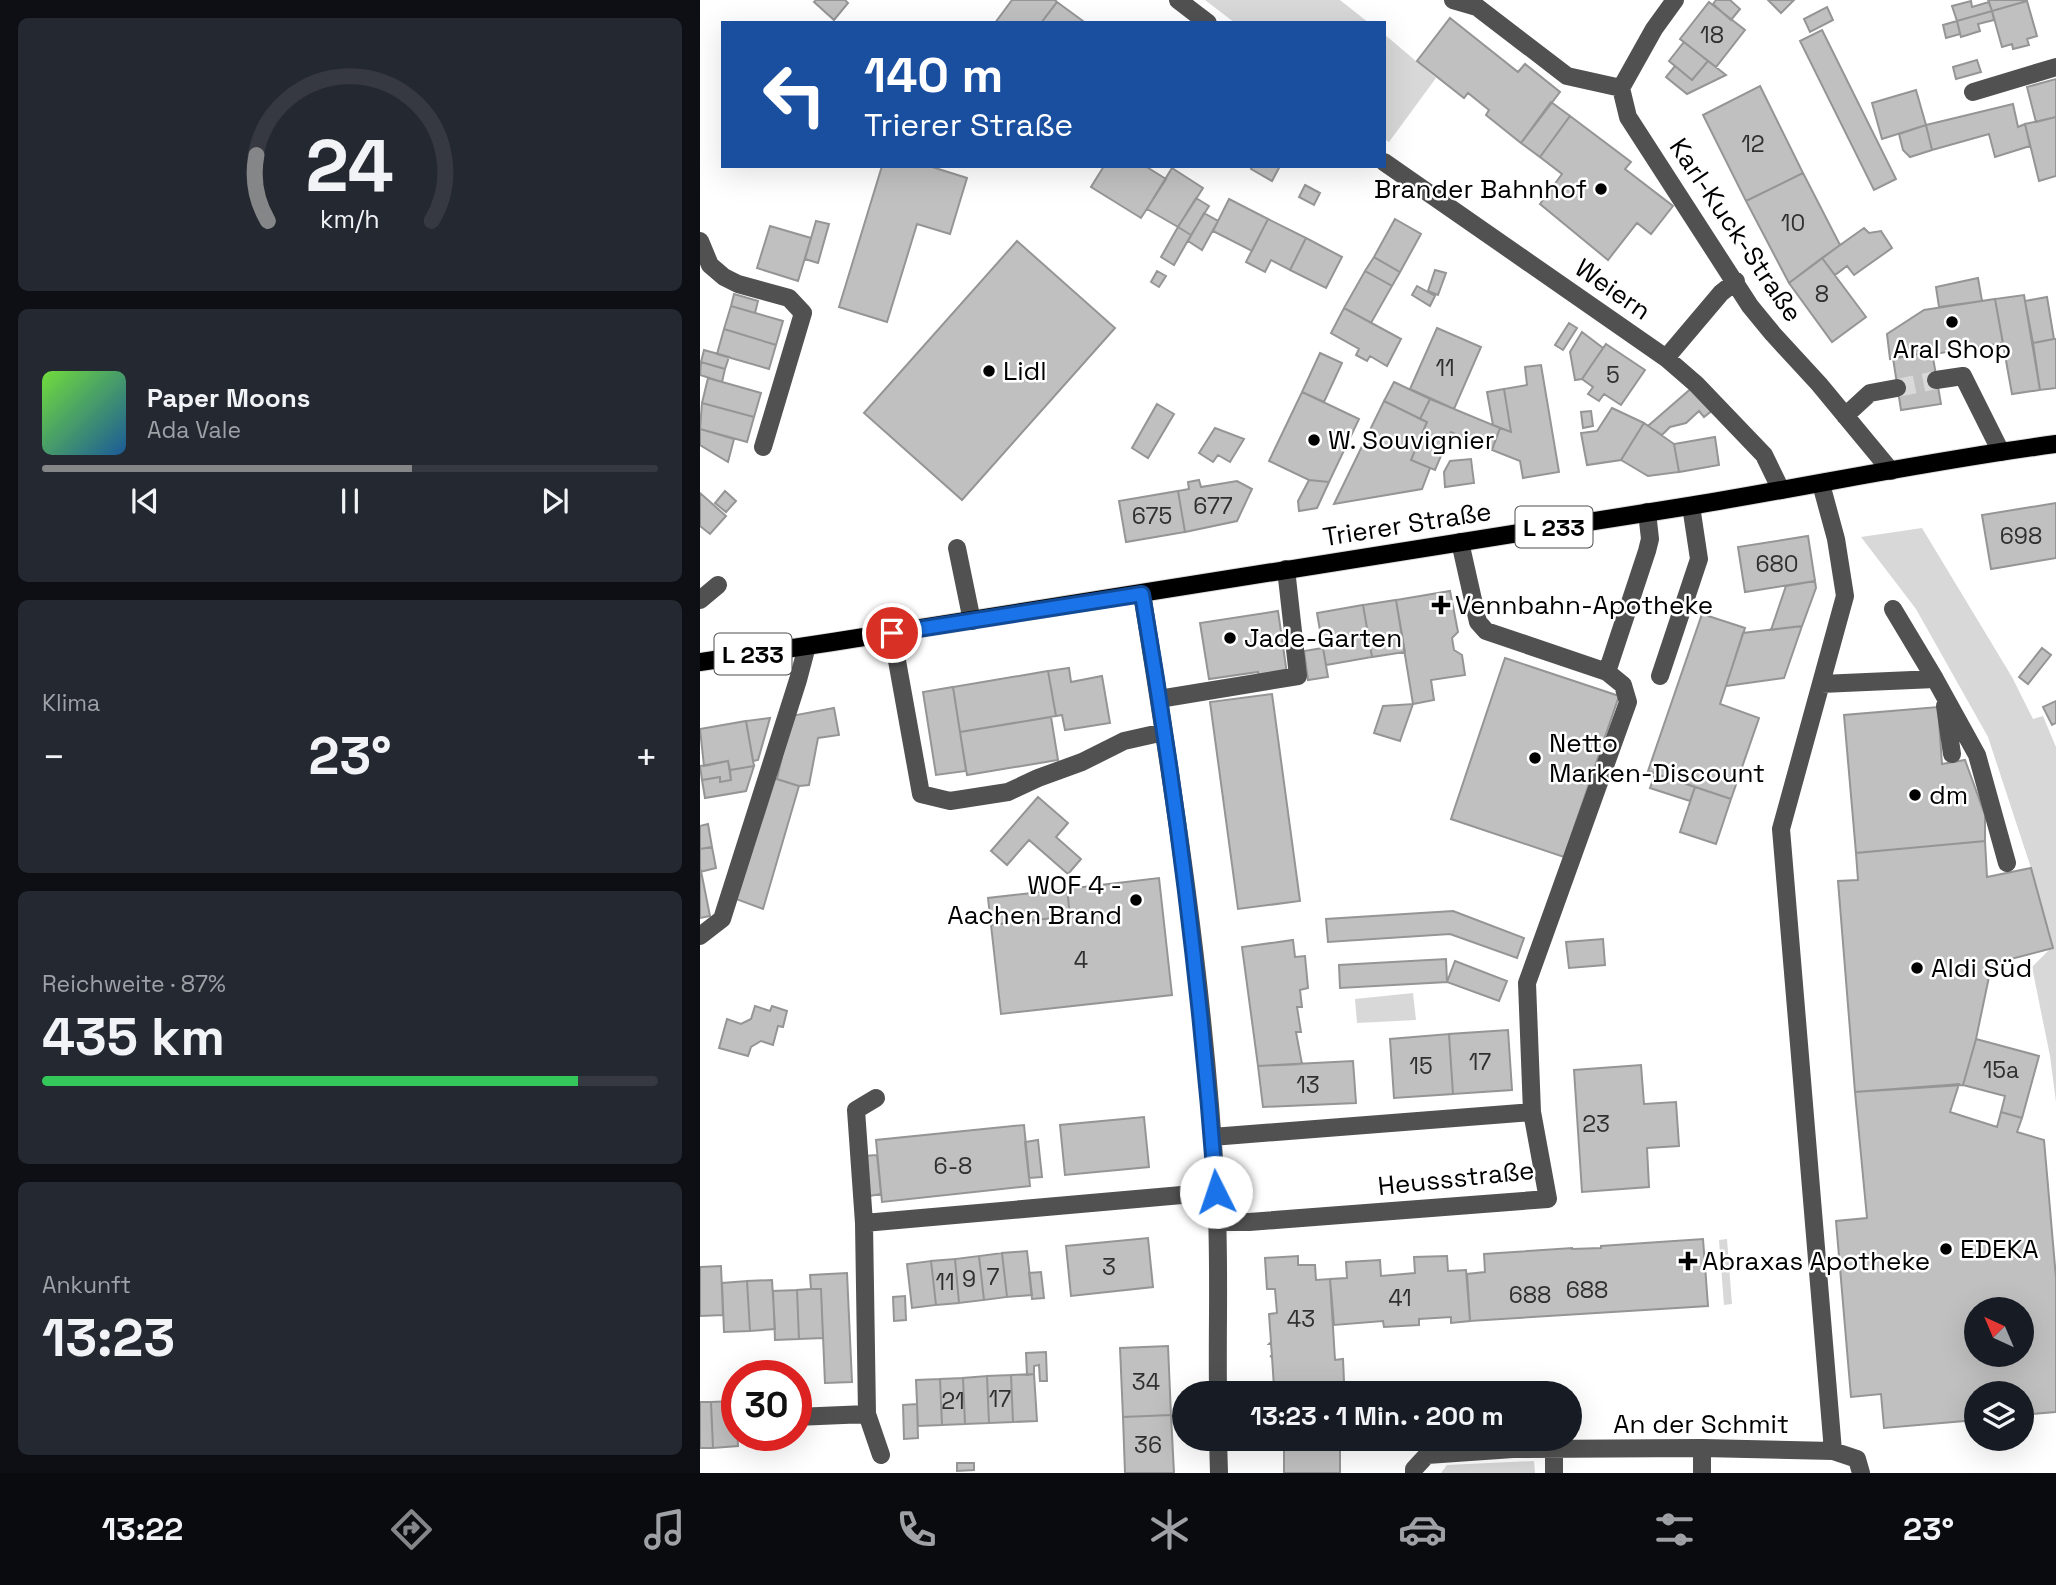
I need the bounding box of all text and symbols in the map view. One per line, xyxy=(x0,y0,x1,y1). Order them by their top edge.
house number: 18 xyxy=(1700,20,1724,50)
text: 140 m xyxy=(864,44,1003,106)
icon: left xyxy=(749,49,840,140)
text: Trierer Straße xyxy=(864,105,1073,145)
text: 24 xyxy=(306,119,394,212)
house number: 12 xyxy=(1741,129,1765,159)
street label: Karl-Kuck-Straße xyxy=(1662,131,1810,329)
place label: Brander Bahnhof xyxy=(1374,172,1587,206)
marker: Brander Bahnhof xyxy=(1593,181,1609,197)
text: km/h xyxy=(320,202,380,234)
house number: 10 xyxy=(1781,208,1805,238)
street label: Weiern xyxy=(1568,251,1658,327)
house number: 8 xyxy=(1815,279,1829,309)
marker: Aral Shop xyxy=(1944,314,1960,330)
place label: Aral Shop xyxy=(1893,332,2011,366)
house number: 11 xyxy=(1435,353,1455,383)
place label: Lidl xyxy=(1003,354,1047,388)
house number: 5 xyxy=(1606,360,1620,390)
marker: Lidl xyxy=(981,363,997,379)
text: Paper Moons xyxy=(147,381,310,415)
text: Ada Vale xyxy=(147,415,241,445)
place label: W. Souvignier xyxy=(1328,423,1495,457)
marker: W. Souvignier xyxy=(1306,432,1322,448)
icon: previous xyxy=(126,482,164,520)
icon: pause xyxy=(331,482,369,520)
icon: next xyxy=(536,482,574,520)
house number: 677 xyxy=(1193,491,1233,521)
street label: Trierer Straße xyxy=(1320,494,1494,554)
house number: 675 xyxy=(1132,501,1172,531)
road number: L 233 xyxy=(1516,506,1592,548)
house number: 698 xyxy=(2000,521,2042,551)
house number: 680 xyxy=(1755,549,1799,579)
place label: Vennbahn-Apotheke xyxy=(1455,588,1713,622)
marker: Vennbahn-Apotheke xyxy=(1433,597,1449,613)
pin xyxy=(862,603,922,663)
icon: arrive xyxy=(873,614,911,652)
place label: Jade-Garten xyxy=(1244,621,1402,655)
marker: Jade-Garten xyxy=(1222,630,1238,646)
road number: L 233 xyxy=(714,634,792,674)
text: Klima xyxy=(42,688,100,718)
text: 23° xyxy=(309,723,392,789)
place label: Netto Marken-Discount xyxy=(1549,726,1765,790)
text: − xyxy=(42,733,66,781)
text: + xyxy=(634,733,658,781)
marker: Netto Marken-Discount xyxy=(1527,750,1543,766)
place label: dm xyxy=(1929,778,1968,812)
marker: dm xyxy=(1907,787,1923,803)
place label: WOF 4 - Aachen Brand xyxy=(947,868,1122,932)
marker: WOF 4 - Aachen Brand xyxy=(1128,892,1144,908)
house number: 4 xyxy=(1074,945,1088,975)
place label: Aldi Süd xyxy=(1931,951,2032,985)
marker: Aldi Süd xyxy=(1909,960,1925,976)
text: Reichweite · 87% xyxy=(42,969,226,999)
text: 435 km xyxy=(42,1004,225,1070)
house number: 17 xyxy=(1469,1047,1491,1077)
house number: 15 xyxy=(1409,1051,1433,1081)
house number: 15a xyxy=(1983,1055,2019,1085)
house number: 13 xyxy=(1296,1070,1320,1100)
house number: 23 xyxy=(1582,1109,1610,1139)
house number: 6-8 xyxy=(934,1151,972,1181)
street label: Heussstraße xyxy=(1376,1153,1536,1203)
position arrow xyxy=(1179,1155,1253,1229)
place label: EDEKA xyxy=(1960,1232,2039,1266)
marker: EDEKA xyxy=(1938,1241,1954,1257)
place label: Abraxas Apotheke xyxy=(1702,1244,1930,1278)
house number: 3 xyxy=(1102,1252,1116,1282)
marker: Abraxas Apotheke xyxy=(1680,1253,1696,1269)
house number: 7 xyxy=(987,1262,1000,1292)
house number: 9 xyxy=(962,1264,976,1294)
house number: 11 xyxy=(935,1267,955,1297)
text: Ankunft xyxy=(42,1270,131,1300)
house number: 688 xyxy=(1566,1275,1608,1305)
house number: 688 xyxy=(1509,1280,1551,1310)
house number: 41 xyxy=(1388,1283,1412,1313)
north arrow xyxy=(1964,1297,2034,1367)
map controls xyxy=(1964,1297,2034,1451)
house number: 43 xyxy=(1287,1304,1315,1334)
text: 13:23 xyxy=(42,1305,175,1371)
speed limit sign: 30 xyxy=(721,1360,812,1451)
house number: 34 xyxy=(1132,1367,1160,1397)
button: layers xyxy=(1964,1381,2034,1451)
house number: 17 xyxy=(989,1384,1011,1414)
house number: 21 xyxy=(941,1386,965,1416)
text: 13:23 · 1 Min. · 200 m xyxy=(1250,1399,1504,1433)
street label: An der Schmit xyxy=(1613,1407,1789,1441)
house number: 36 xyxy=(1134,1430,1162,1460)
icon: directions xyxy=(387,1505,436,1554)
icon: music xyxy=(640,1505,689,1554)
icon: phone xyxy=(892,1505,941,1554)
icon: climate xyxy=(1145,1505,1194,1554)
icon: car xyxy=(1398,1505,1447,1554)
icon: filters xyxy=(1650,1505,1699,1554)
text: 13:22 xyxy=(102,1509,183,1549)
text: 23° xyxy=(1903,1509,1954,1549)

